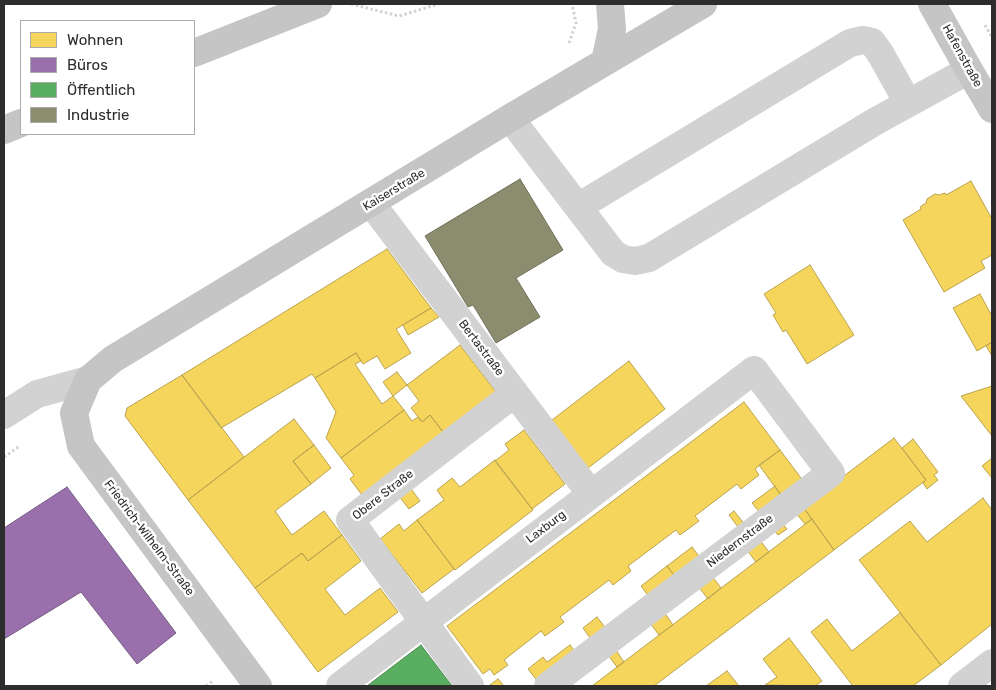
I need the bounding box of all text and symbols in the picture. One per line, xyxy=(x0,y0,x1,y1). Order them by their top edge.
legend xyxy=(20,20,195,135)
street label: Hafenstraße xyxy=(939,22,985,90)
text: Wohnen xyxy=(67,31,123,49)
text: Büros xyxy=(67,56,108,74)
text: Öffentlich xyxy=(67,81,135,99)
text: Industrie xyxy=(67,106,129,124)
street label: Kaiserstraße xyxy=(360,166,428,214)
street label: Bertastraße xyxy=(455,317,507,379)
street label: Obere Straße xyxy=(350,467,416,523)
street label: Friedrich-Wilhelm-Straße xyxy=(101,477,197,599)
street label: Laxburg xyxy=(523,507,569,547)
street label: Niedernstraße xyxy=(704,511,776,571)

